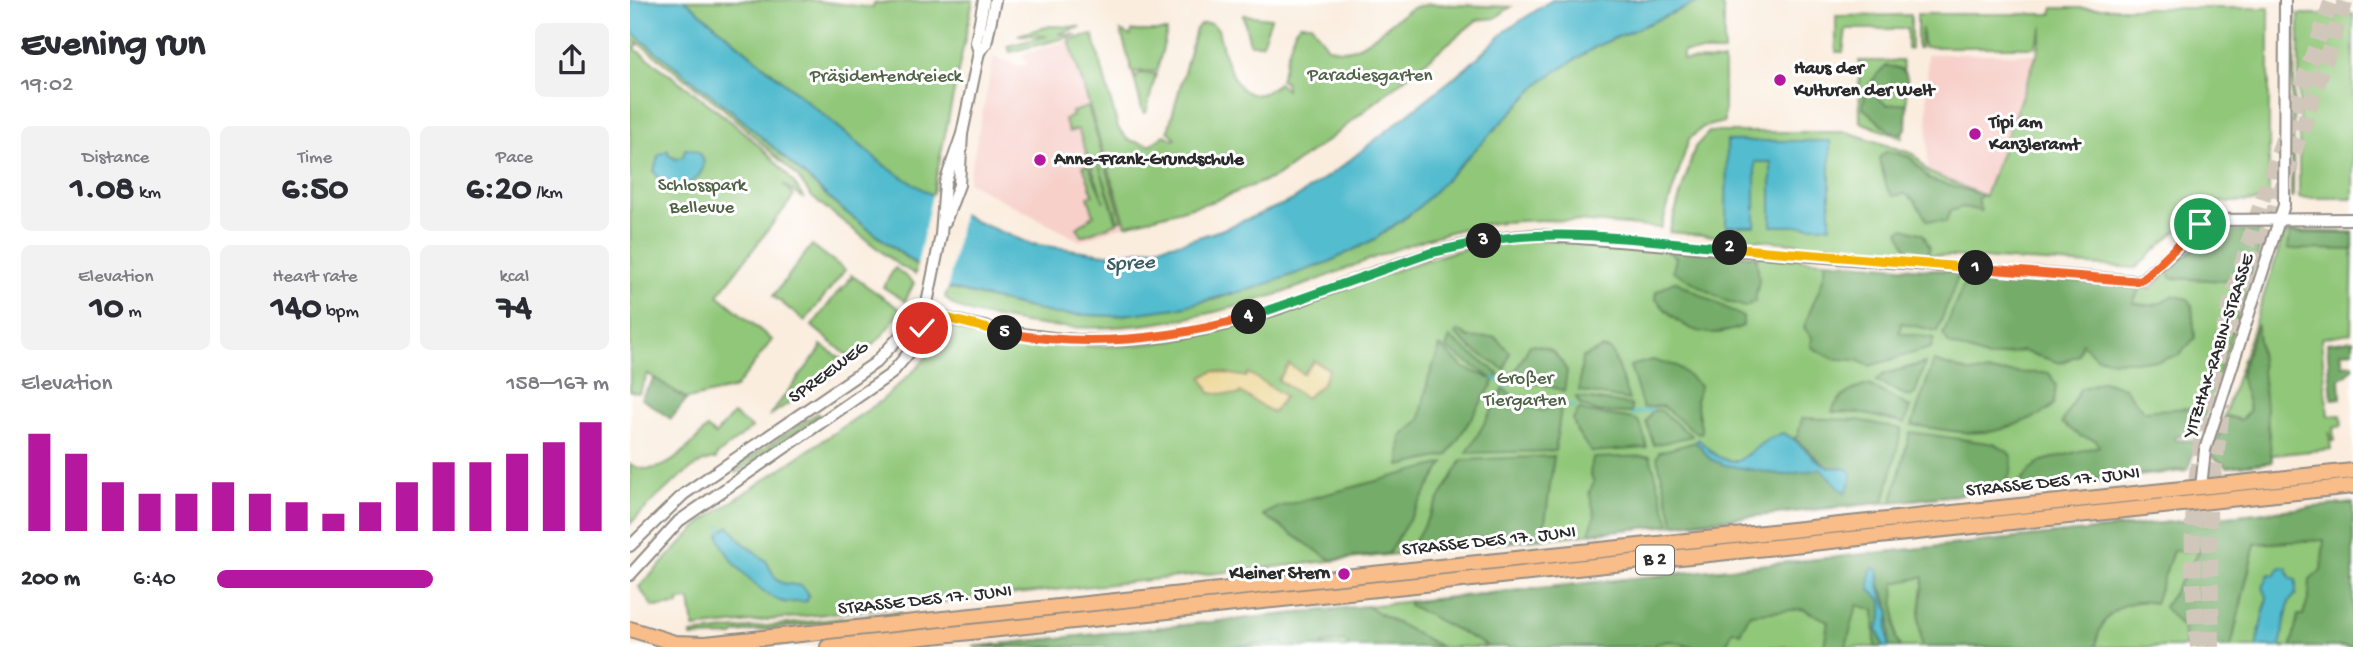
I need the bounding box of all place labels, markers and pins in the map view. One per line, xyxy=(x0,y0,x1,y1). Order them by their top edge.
place label: Haus der Kulturen der Welt xyxy=(1793,58,1937,103)
marker: Haus der Kulturen der Welt xyxy=(1772,72,1788,88)
place label: Tipi am Kanzleramt xyxy=(1987,112,2082,157)
marker: Tipi am Kanzleramt xyxy=(1967,126,1983,142)
place label: Anne-Frank-Grundschule xyxy=(1053,149,1245,172)
marker: Anne-Frank-Grundschule xyxy=(1032,152,1048,168)
pin xyxy=(2170,194,2230,254)
pin: 3 xyxy=(1466,224,1502,258)
pin: 2 xyxy=(1712,230,1748,266)
pin: 1 xyxy=(1958,250,1994,286)
pin xyxy=(892,298,952,358)
pin: 4 xyxy=(1232,300,1266,334)
pin: 5 xyxy=(988,316,1022,350)
place label: Kleiner Stern xyxy=(1228,563,1331,586)
marker: Kleiner Stern xyxy=(1336,566,1352,582)

